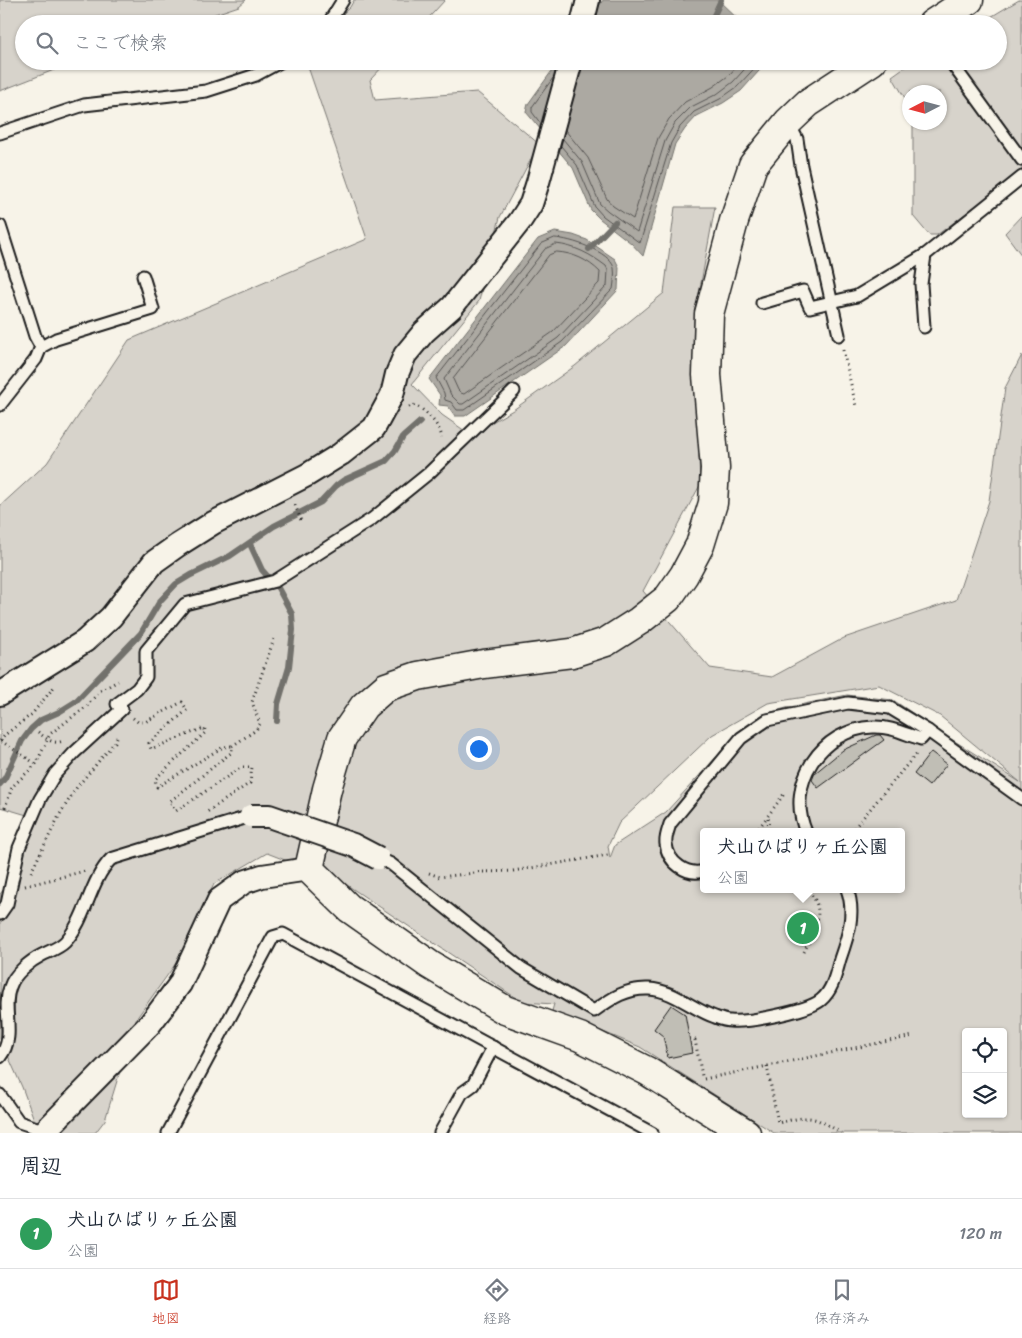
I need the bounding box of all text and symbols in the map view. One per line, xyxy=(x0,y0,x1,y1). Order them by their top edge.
search box xyxy=(15,15,1007,70)
text: ここで検索 xyxy=(73,26,168,59)
icon: search xyxy=(33,29,61,57)
north arrow xyxy=(902,85,947,130)
your location xyxy=(466,736,492,762)
popup xyxy=(700,828,905,893)
text: 犬山ひばりヶ丘公園 xyxy=(717,830,888,863)
text: 公園 xyxy=(717,863,749,892)
pin: 1 xyxy=(787,909,819,947)
map controls xyxy=(962,1028,1007,1118)
button: locate xyxy=(962,1028,1007,1073)
button: layers xyxy=(962,1073,1007,1118)
text: 周辺 xyxy=(20,1147,62,1185)
text: 犬山ひばりヶ丘公園 xyxy=(67,1203,238,1236)
text: 1 xyxy=(33,1219,39,1248)
text: 120 m xyxy=(959,1219,1002,1248)
text: 公園 xyxy=(67,1236,99,1265)
tab: 地図 xyxy=(152,1276,180,1331)
tab: 経路 xyxy=(483,1276,511,1331)
tab: 保存済み xyxy=(814,1276,870,1331)

